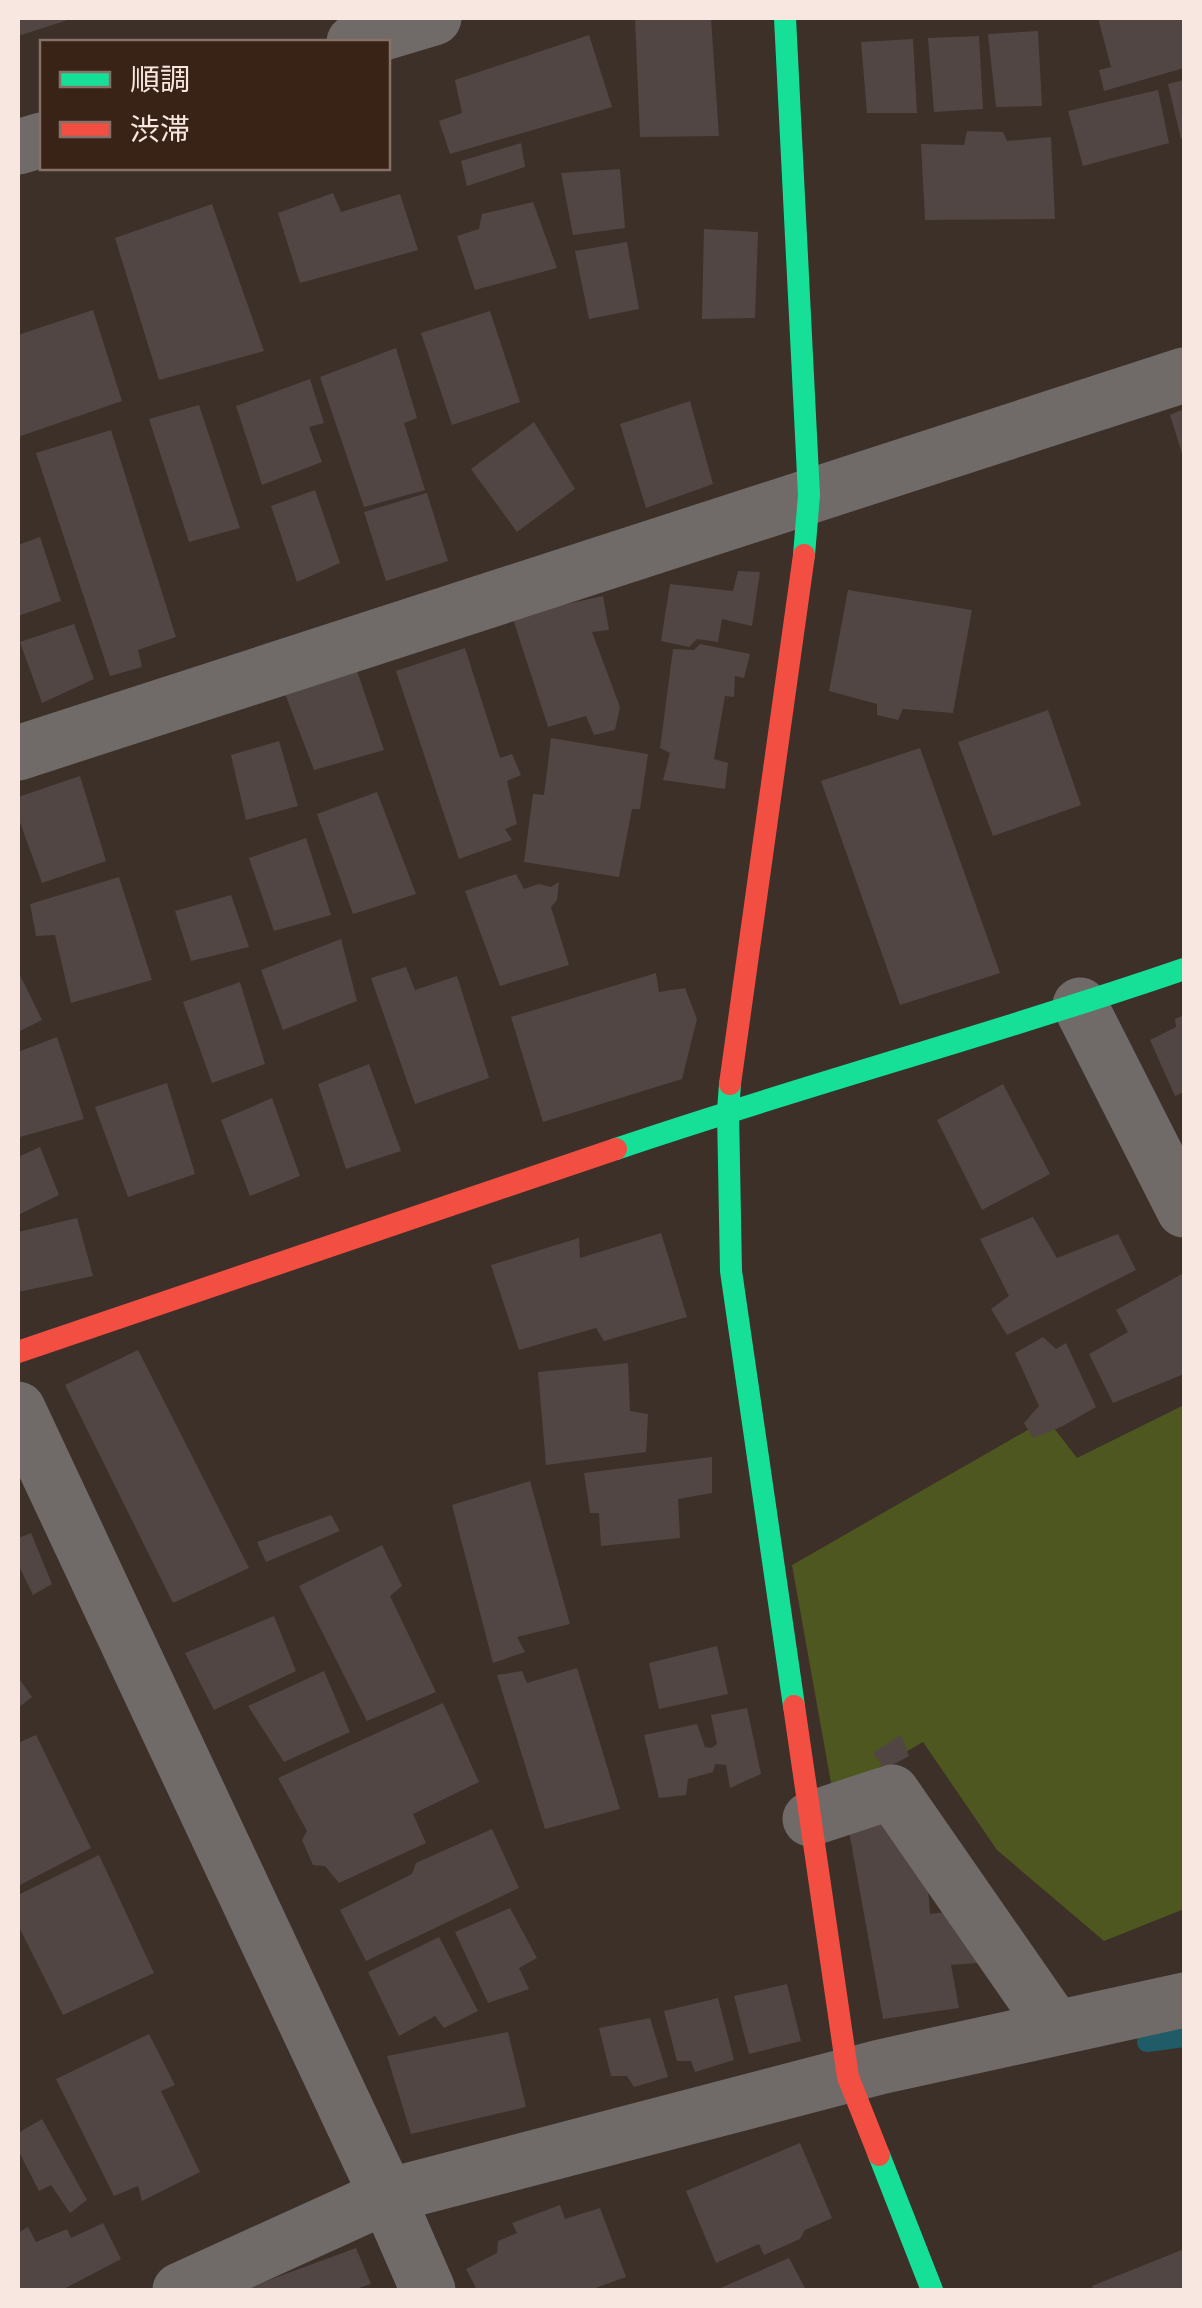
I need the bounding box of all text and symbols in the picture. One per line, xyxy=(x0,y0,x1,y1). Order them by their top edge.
legend xyxy=(40,40,390,170)
text: 順調 xyxy=(130,59,190,98)
text: 渋滞 xyxy=(130,109,190,148)

